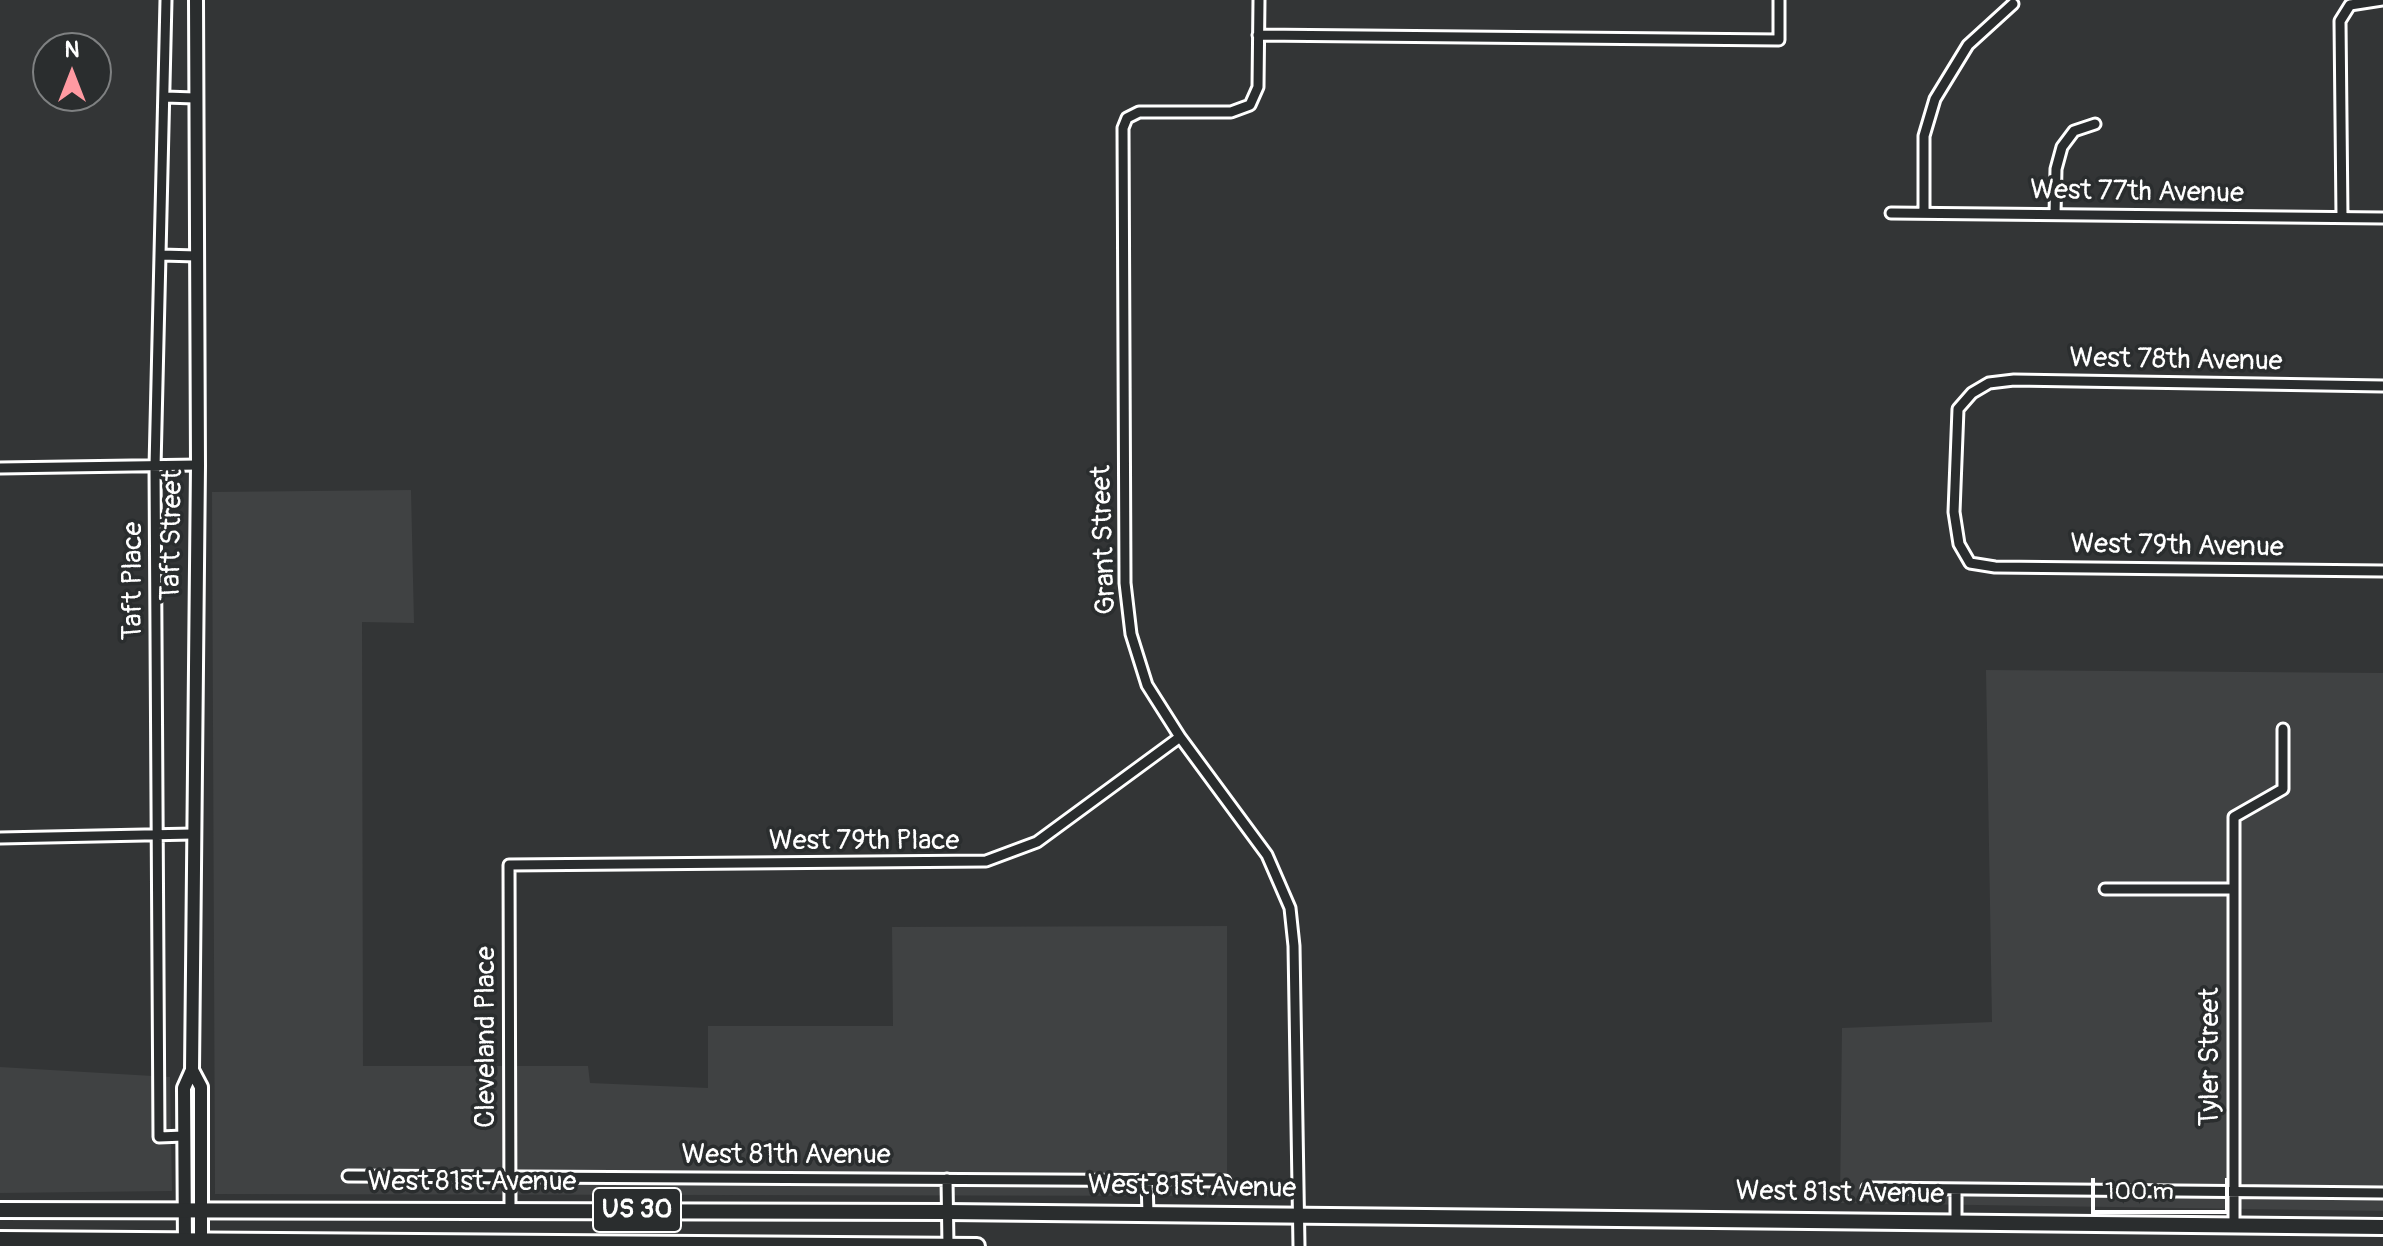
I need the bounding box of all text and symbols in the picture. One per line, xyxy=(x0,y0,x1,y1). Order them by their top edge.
north arrow xyxy=(32,32,112,112)
text: N xyxy=(65,36,79,64)
street label: West 77th Avenue xyxy=(2030,174,2244,212)
street label: West 78th Avenue xyxy=(2069,342,2283,380)
street label: Grant Street xyxy=(1086,465,1124,615)
street label: Taft Street xyxy=(155,469,191,601)
street label: Taft Place xyxy=(117,522,151,640)
street label: West 79th Avenue xyxy=(2070,528,2284,566)
street label: West 79th Place xyxy=(769,825,959,859)
street label: Cleveland Place xyxy=(470,946,504,1128)
street label: Tyler Street xyxy=(2194,987,2228,1127)
street label: West 81th Avenue xyxy=(681,1139,891,1173)
scale bar xyxy=(2095,1162,2233,1212)
street label: West 81st Avenue xyxy=(368,1166,576,1200)
street label: West 81st Avenue xyxy=(1087,1169,1297,1207)
street label: West 81st Avenue xyxy=(1735,1175,1945,1213)
text: 100 m xyxy=(2105,1177,2174,1206)
road number: US 30 xyxy=(593,1188,681,1232)

